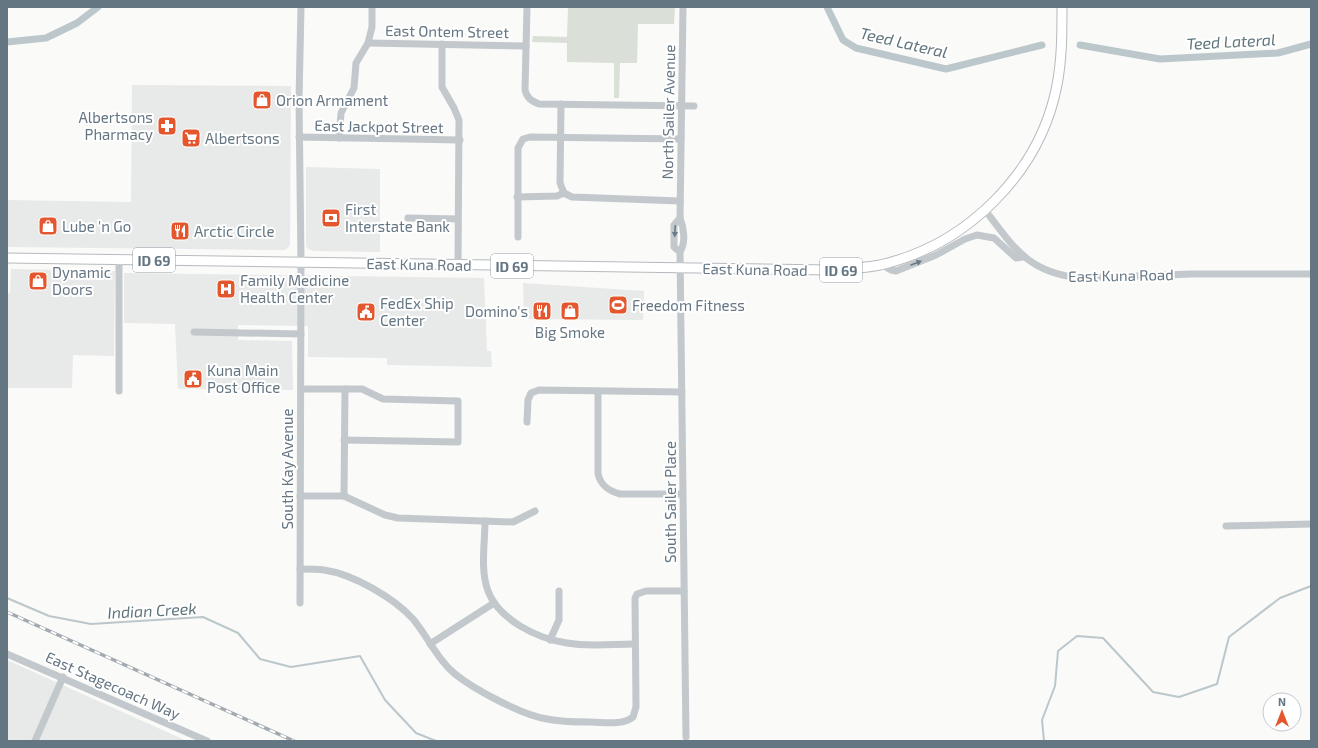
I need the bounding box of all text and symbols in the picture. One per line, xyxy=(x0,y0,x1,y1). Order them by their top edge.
street label: East Ontem Street xyxy=(385,21,509,41)
water label: Teed Lateral xyxy=(858,23,950,61)
water label: Teed Lateral xyxy=(1186,29,1276,53)
street label: North Sailer Avenue xyxy=(658,44,678,180)
shop icon: Orion Armament xyxy=(251,89,273,111)
place label: Orion Armament xyxy=(276,91,389,109)
place label: Albertsons Pharmacy xyxy=(78,108,153,143)
pharmacy icon: Albertsons Pharmacy xyxy=(156,115,178,137)
street label: East Jackpot Street xyxy=(314,116,444,136)
supermarket icon: Albertsons xyxy=(180,127,202,149)
place label: Albertsons xyxy=(205,129,280,147)
place label: First Interstate Bank xyxy=(345,200,450,235)
bank icon: First Interstate Bank xyxy=(320,207,342,229)
shop icon: Lube 'n Go xyxy=(37,215,59,237)
place label: Lube 'n Go xyxy=(62,217,131,235)
restaurant icon: Arctic Circle xyxy=(169,220,191,242)
place label: Arctic Circle xyxy=(194,222,275,240)
one-way arrow xyxy=(671,225,678,237)
road number: ID 69 xyxy=(133,248,175,272)
street label: East Kuna Road xyxy=(366,254,472,274)
road number: ID 69 xyxy=(491,254,533,278)
road number: ID 69 xyxy=(820,258,862,282)
street label: East Kuna Road xyxy=(702,259,808,279)
one-way arrow xyxy=(911,260,923,266)
place label: Dynamic Doors xyxy=(52,263,111,298)
street label: East Kuna Road xyxy=(1068,265,1174,285)
shop icon: Dynamic Doors xyxy=(27,270,49,292)
place label: Family Medicine Health Center xyxy=(240,271,349,306)
hospital icon: Family Medicine Health Center xyxy=(215,278,237,300)
place label: FedEx Ship Center xyxy=(380,294,454,329)
sports icon: Freedom Fitness xyxy=(607,294,629,316)
place label: Freedom Fitness xyxy=(632,296,745,314)
restaurant icon: Domino's xyxy=(531,300,553,322)
shop icon: Big Smoke xyxy=(559,300,581,322)
public building icon: FedEx Ship Center xyxy=(355,301,377,323)
place label: Domino's xyxy=(465,302,528,320)
place label: Big Smoke xyxy=(535,323,605,341)
place label: Kuna Main Post Office xyxy=(207,361,280,396)
public building icon: Kuna Main Post Office xyxy=(182,368,204,390)
street label: South Kay Avenue xyxy=(278,408,296,530)
street label: South Sailer Place xyxy=(661,441,679,563)
water label: Indian Creek xyxy=(107,598,197,622)
street label: East Stagecoach Way xyxy=(43,647,183,723)
north arrow xyxy=(1262,692,1302,732)
text: N xyxy=(1278,695,1286,708)

